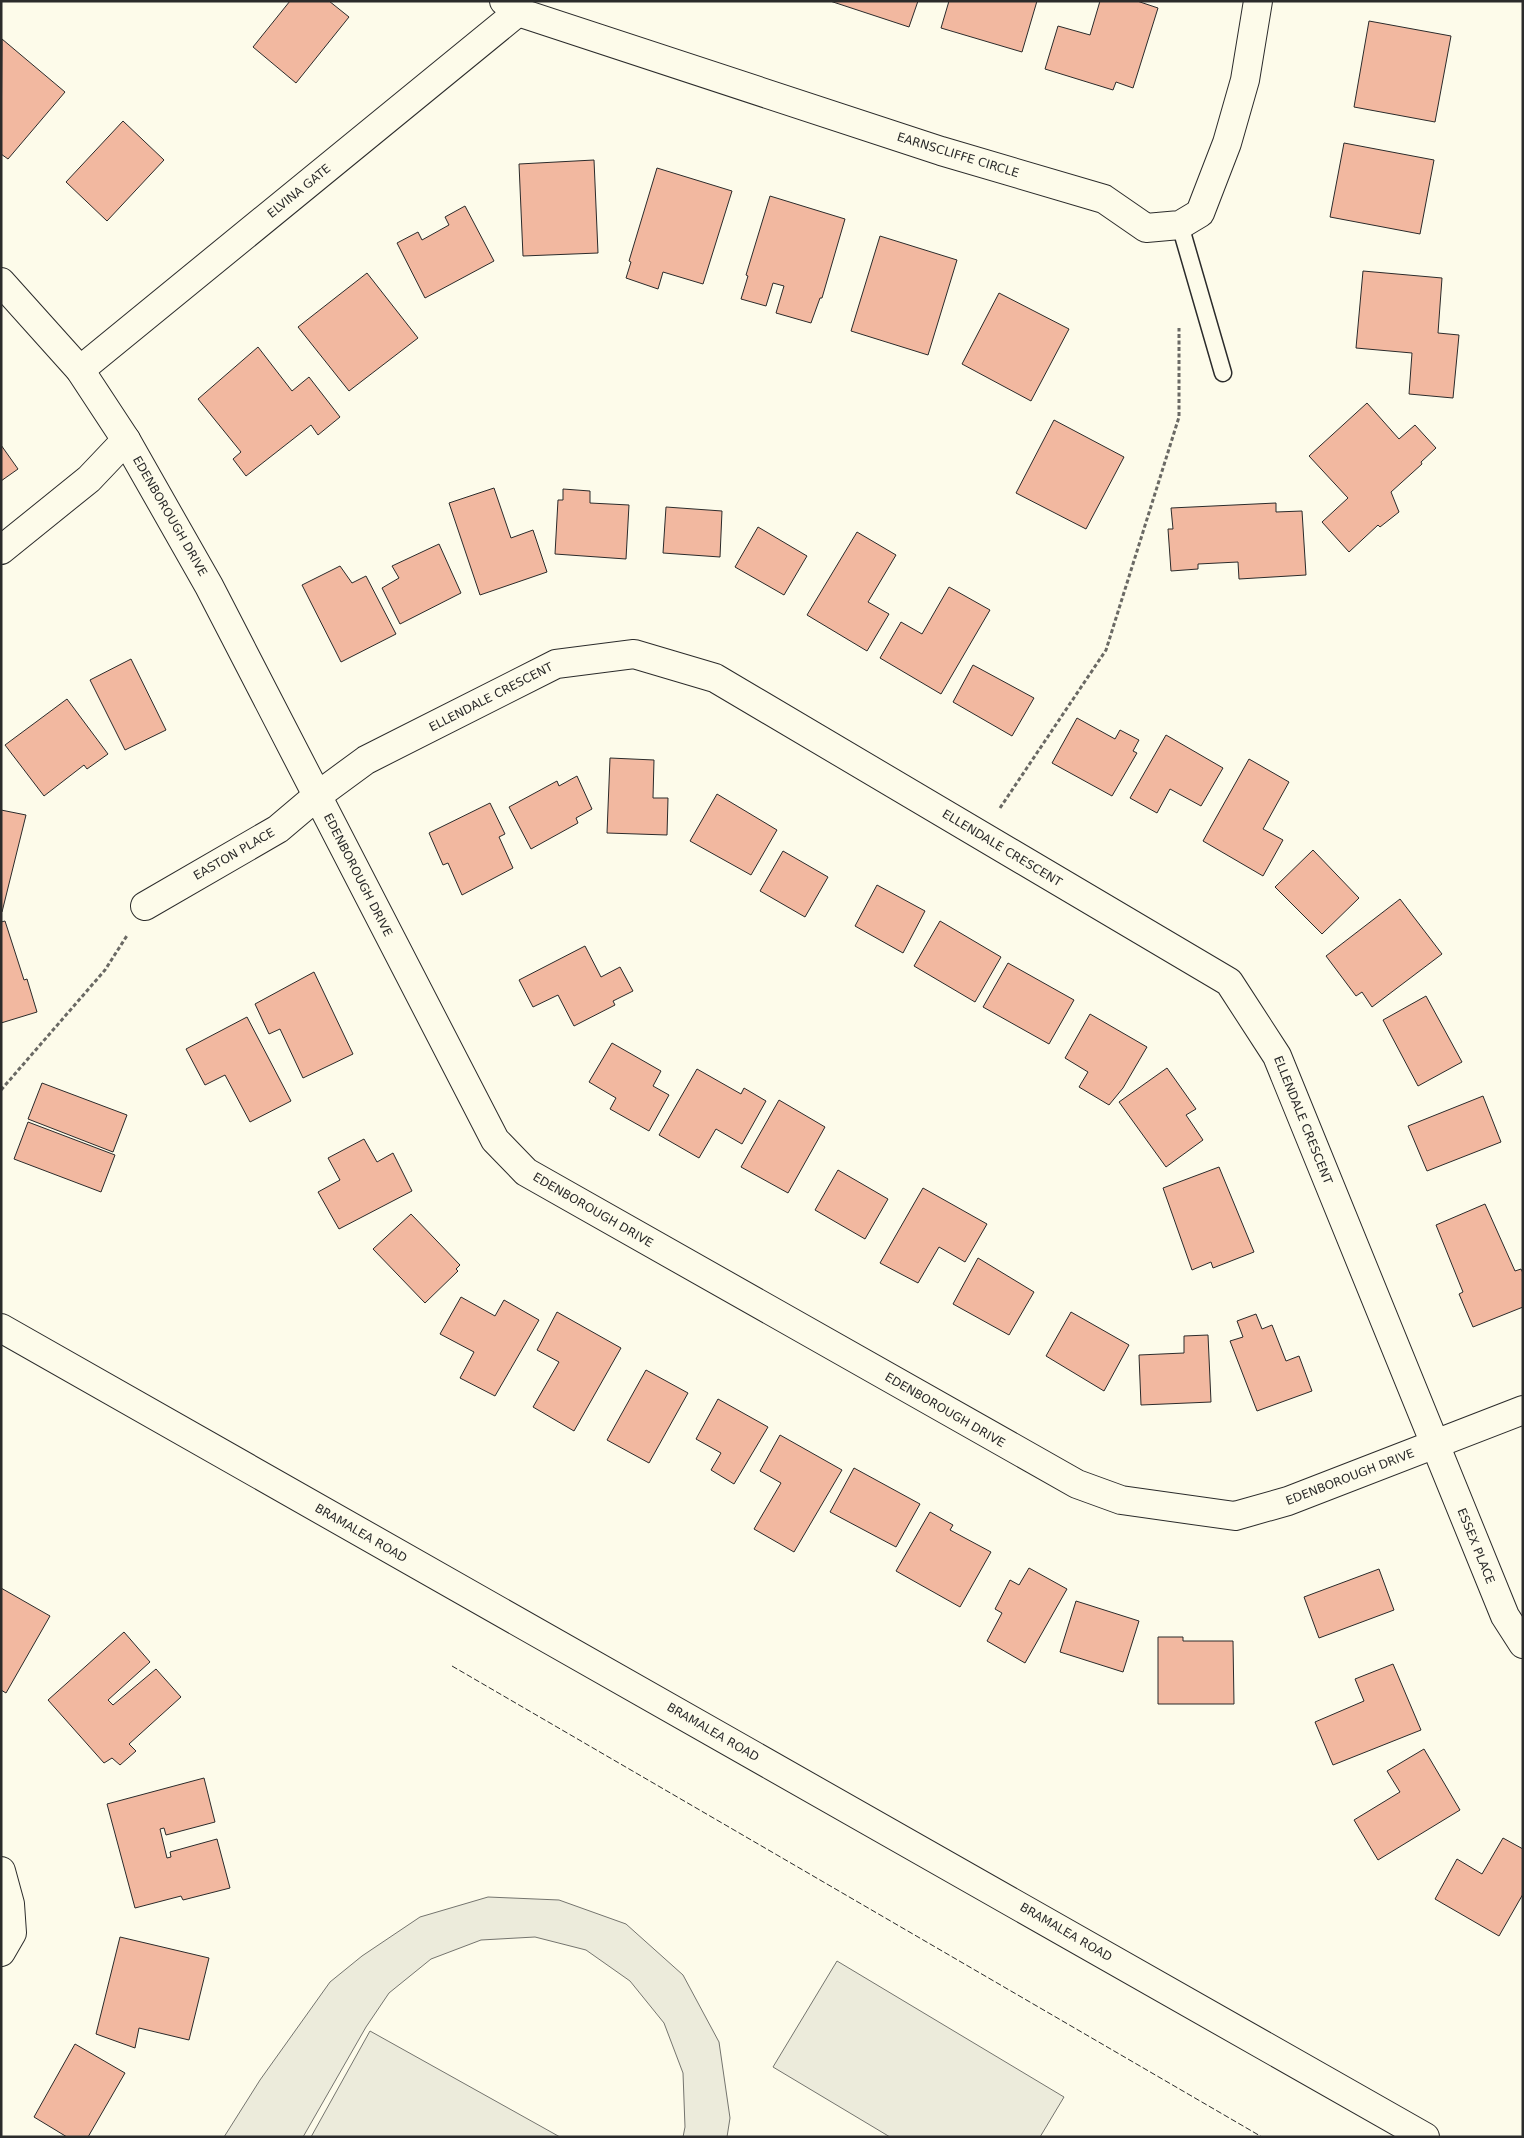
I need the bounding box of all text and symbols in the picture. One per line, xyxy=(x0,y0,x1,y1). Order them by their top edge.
street label: EARNSCLIFFE CIRCLE xyxy=(895,130,1021,180)
street label: ELVINA GATE xyxy=(265,161,333,221)
street label: EDENBOROUGH DRIVE xyxy=(130,453,210,579)
street label: ELLENDALE CRESCENT xyxy=(427,659,556,734)
street label: ELLENDALE CRESCENT xyxy=(940,807,1065,890)
street label: EDENBOROUGH DRIVE xyxy=(321,811,395,939)
street label: EASTON PLACE xyxy=(191,825,277,883)
street label: ELLENDALE CRESCENT xyxy=(1271,1054,1335,1187)
street label: EDENBOROUGH DRIVE xyxy=(530,1170,656,1250)
street label: EDENBOROUGH DRIVE xyxy=(882,1370,1008,1450)
street label: EDENBOROUGH DRIVE xyxy=(1284,1446,1416,1508)
street label: BRAMALEA ROAD xyxy=(312,1501,410,1565)
street label: ESSEX PLACE xyxy=(1454,1506,1498,1586)
street label: BRAMALEA ROAD xyxy=(664,1700,762,1764)
street label: BRAMALEA ROAD xyxy=(1017,1900,1115,1964)

